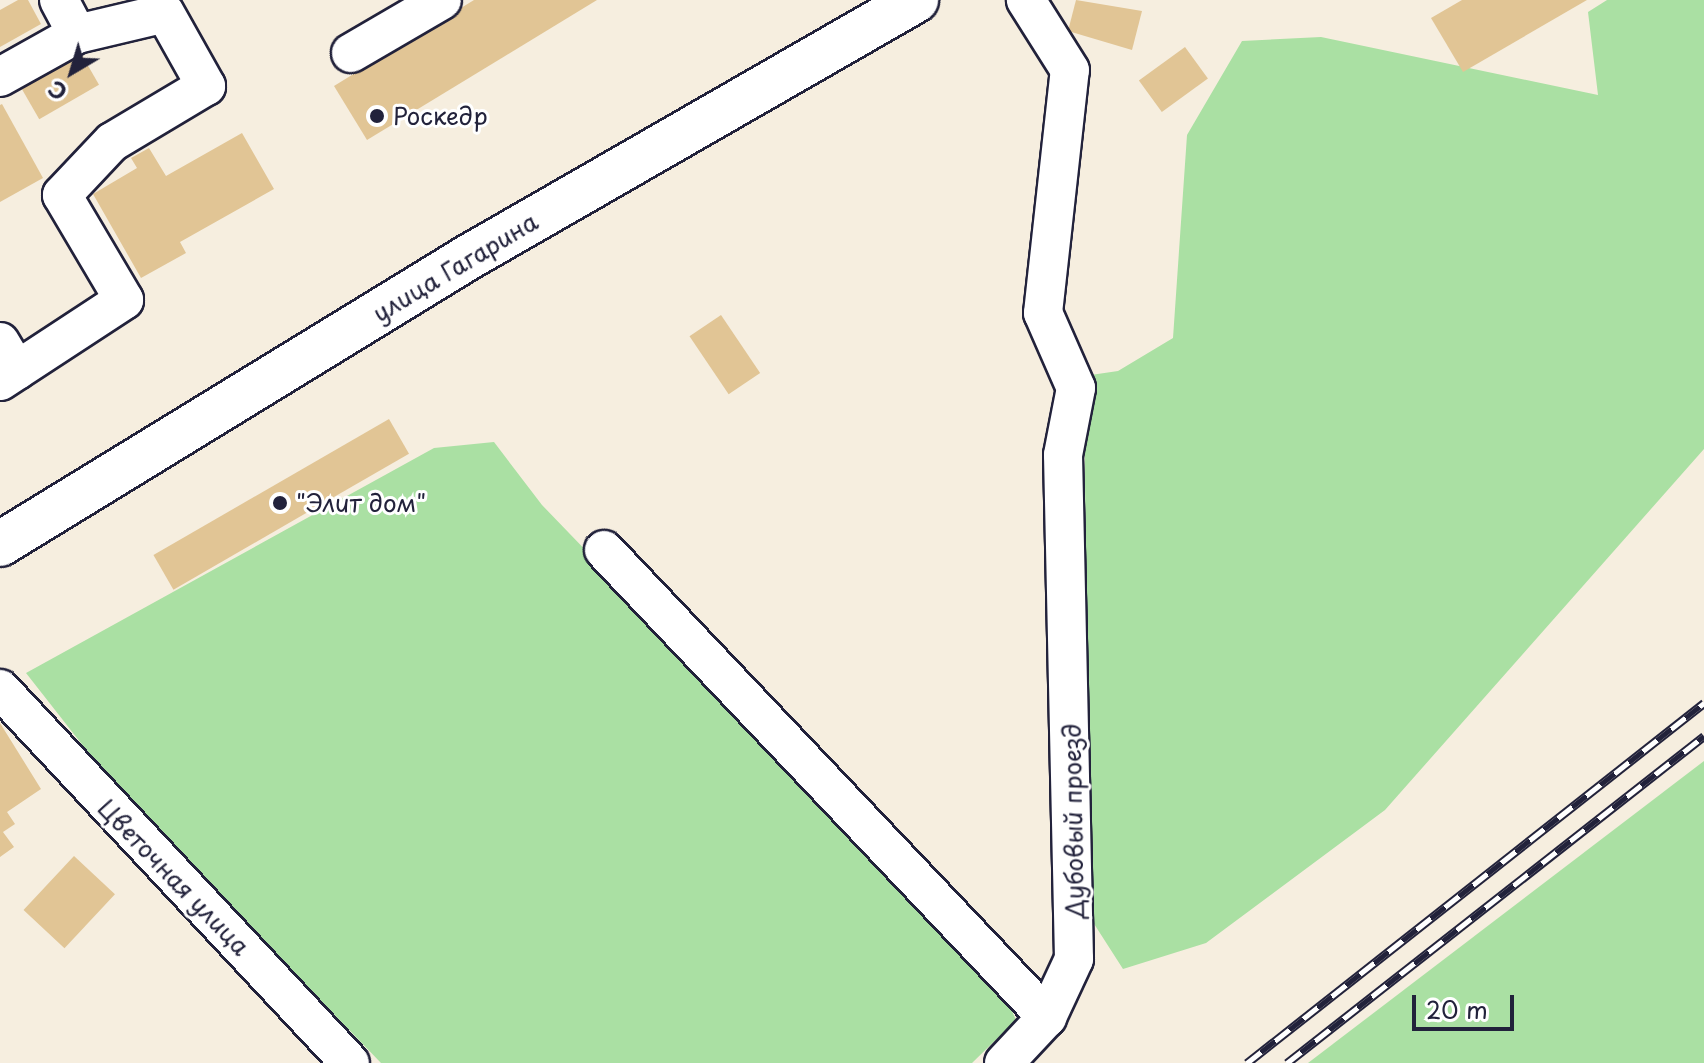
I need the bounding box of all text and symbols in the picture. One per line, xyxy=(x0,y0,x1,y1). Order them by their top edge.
north arrow xyxy=(32,32,112,112)
text: С xyxy=(40,73,74,109)
place label: Роскедр xyxy=(393,102,488,130)
marker: Роскедр xyxy=(368,107,386,125)
street label: улица Гагарина xyxy=(367,206,543,328)
place label: "Элит дом" xyxy=(296,489,426,517)
marker: "Элит дом" xyxy=(271,494,289,512)
street label: Дубовый проезд xyxy=(1057,724,1089,918)
street label: Цветочная улица xyxy=(92,793,256,961)
scale bar xyxy=(1416,979,1518,1029)
text: 20 m xyxy=(1426,991,1488,1027)

